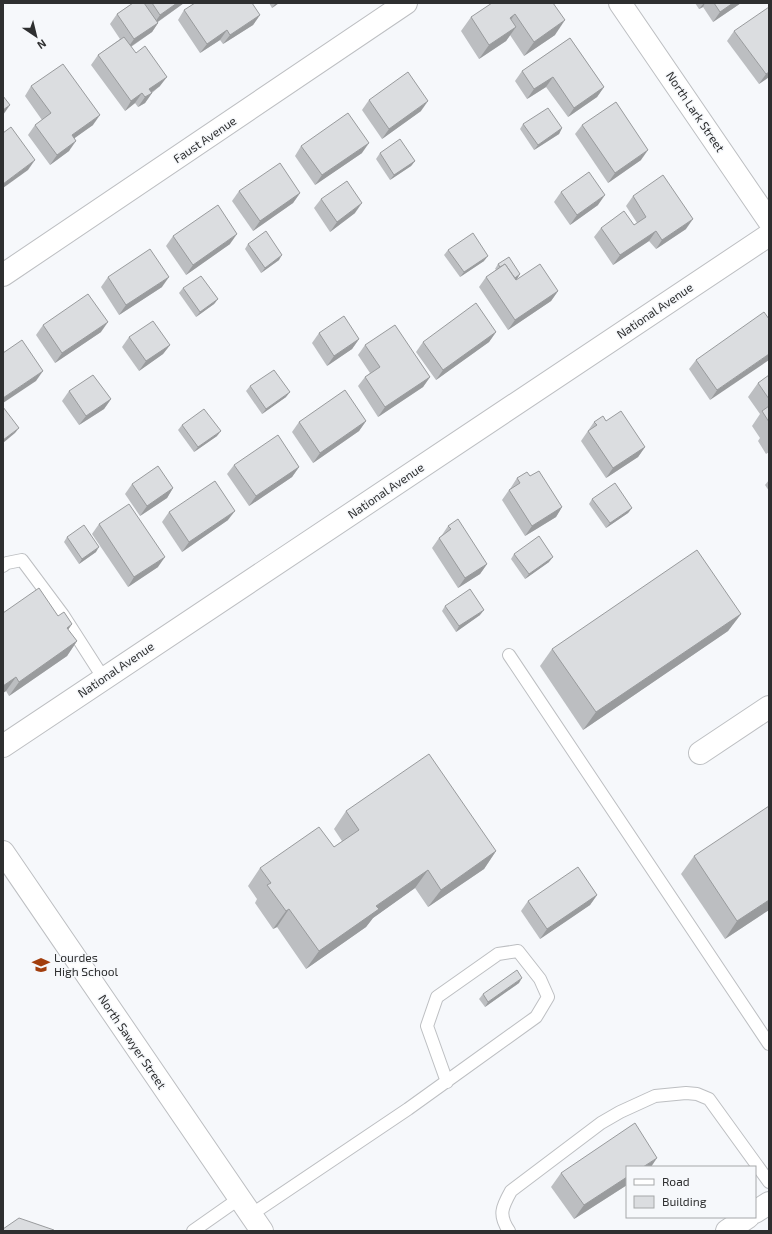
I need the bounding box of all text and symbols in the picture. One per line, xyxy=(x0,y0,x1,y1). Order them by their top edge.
north arrow xyxy=(16,16,56,56)
text: N xyxy=(35,37,49,52)
street label: North Lark Street xyxy=(664,69,728,155)
street label: Faust Avenue xyxy=(170,113,239,165)
street label: National Avenue xyxy=(614,280,695,341)
street label: National Avenue xyxy=(345,460,426,521)
street label: National Avenue xyxy=(75,639,156,700)
place label: Lourdes High School xyxy=(54,950,119,978)
school or university icon: Lourdes High School xyxy=(31,955,51,975)
street label: North Sawyer Street xyxy=(96,992,170,1092)
legend xyxy=(626,1166,756,1218)
text: Road xyxy=(662,1174,690,1188)
text: Building xyxy=(662,1194,707,1208)

